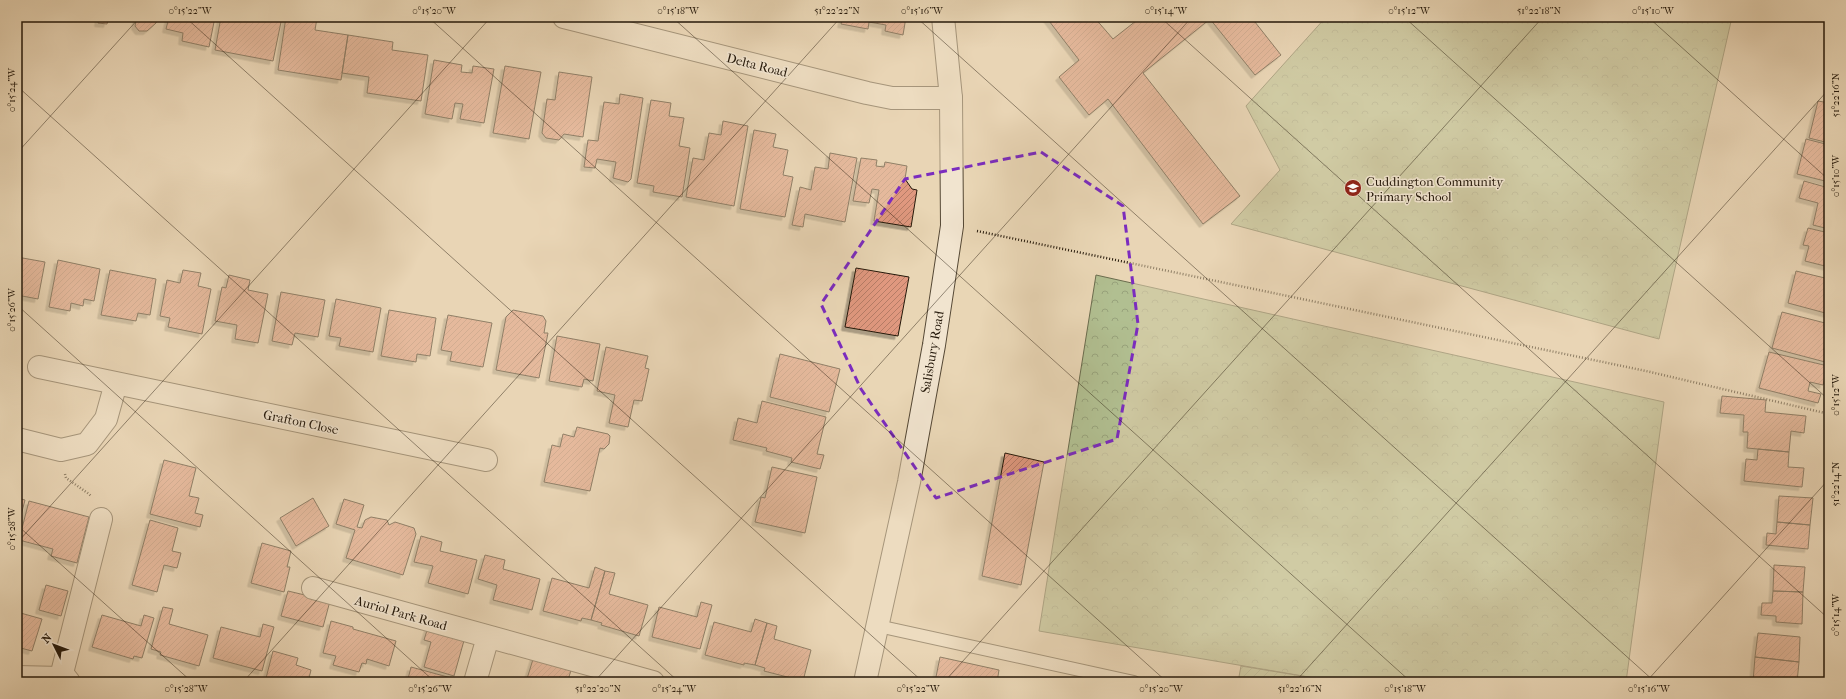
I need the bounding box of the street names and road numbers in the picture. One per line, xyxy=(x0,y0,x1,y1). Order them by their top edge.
street label: Delta Road xyxy=(725,50,790,80)
street label: Salisbury Road xyxy=(917,309,947,394)
street label: Grafton Close xyxy=(262,407,341,437)
street label: Auriol Park Road xyxy=(352,592,450,634)

